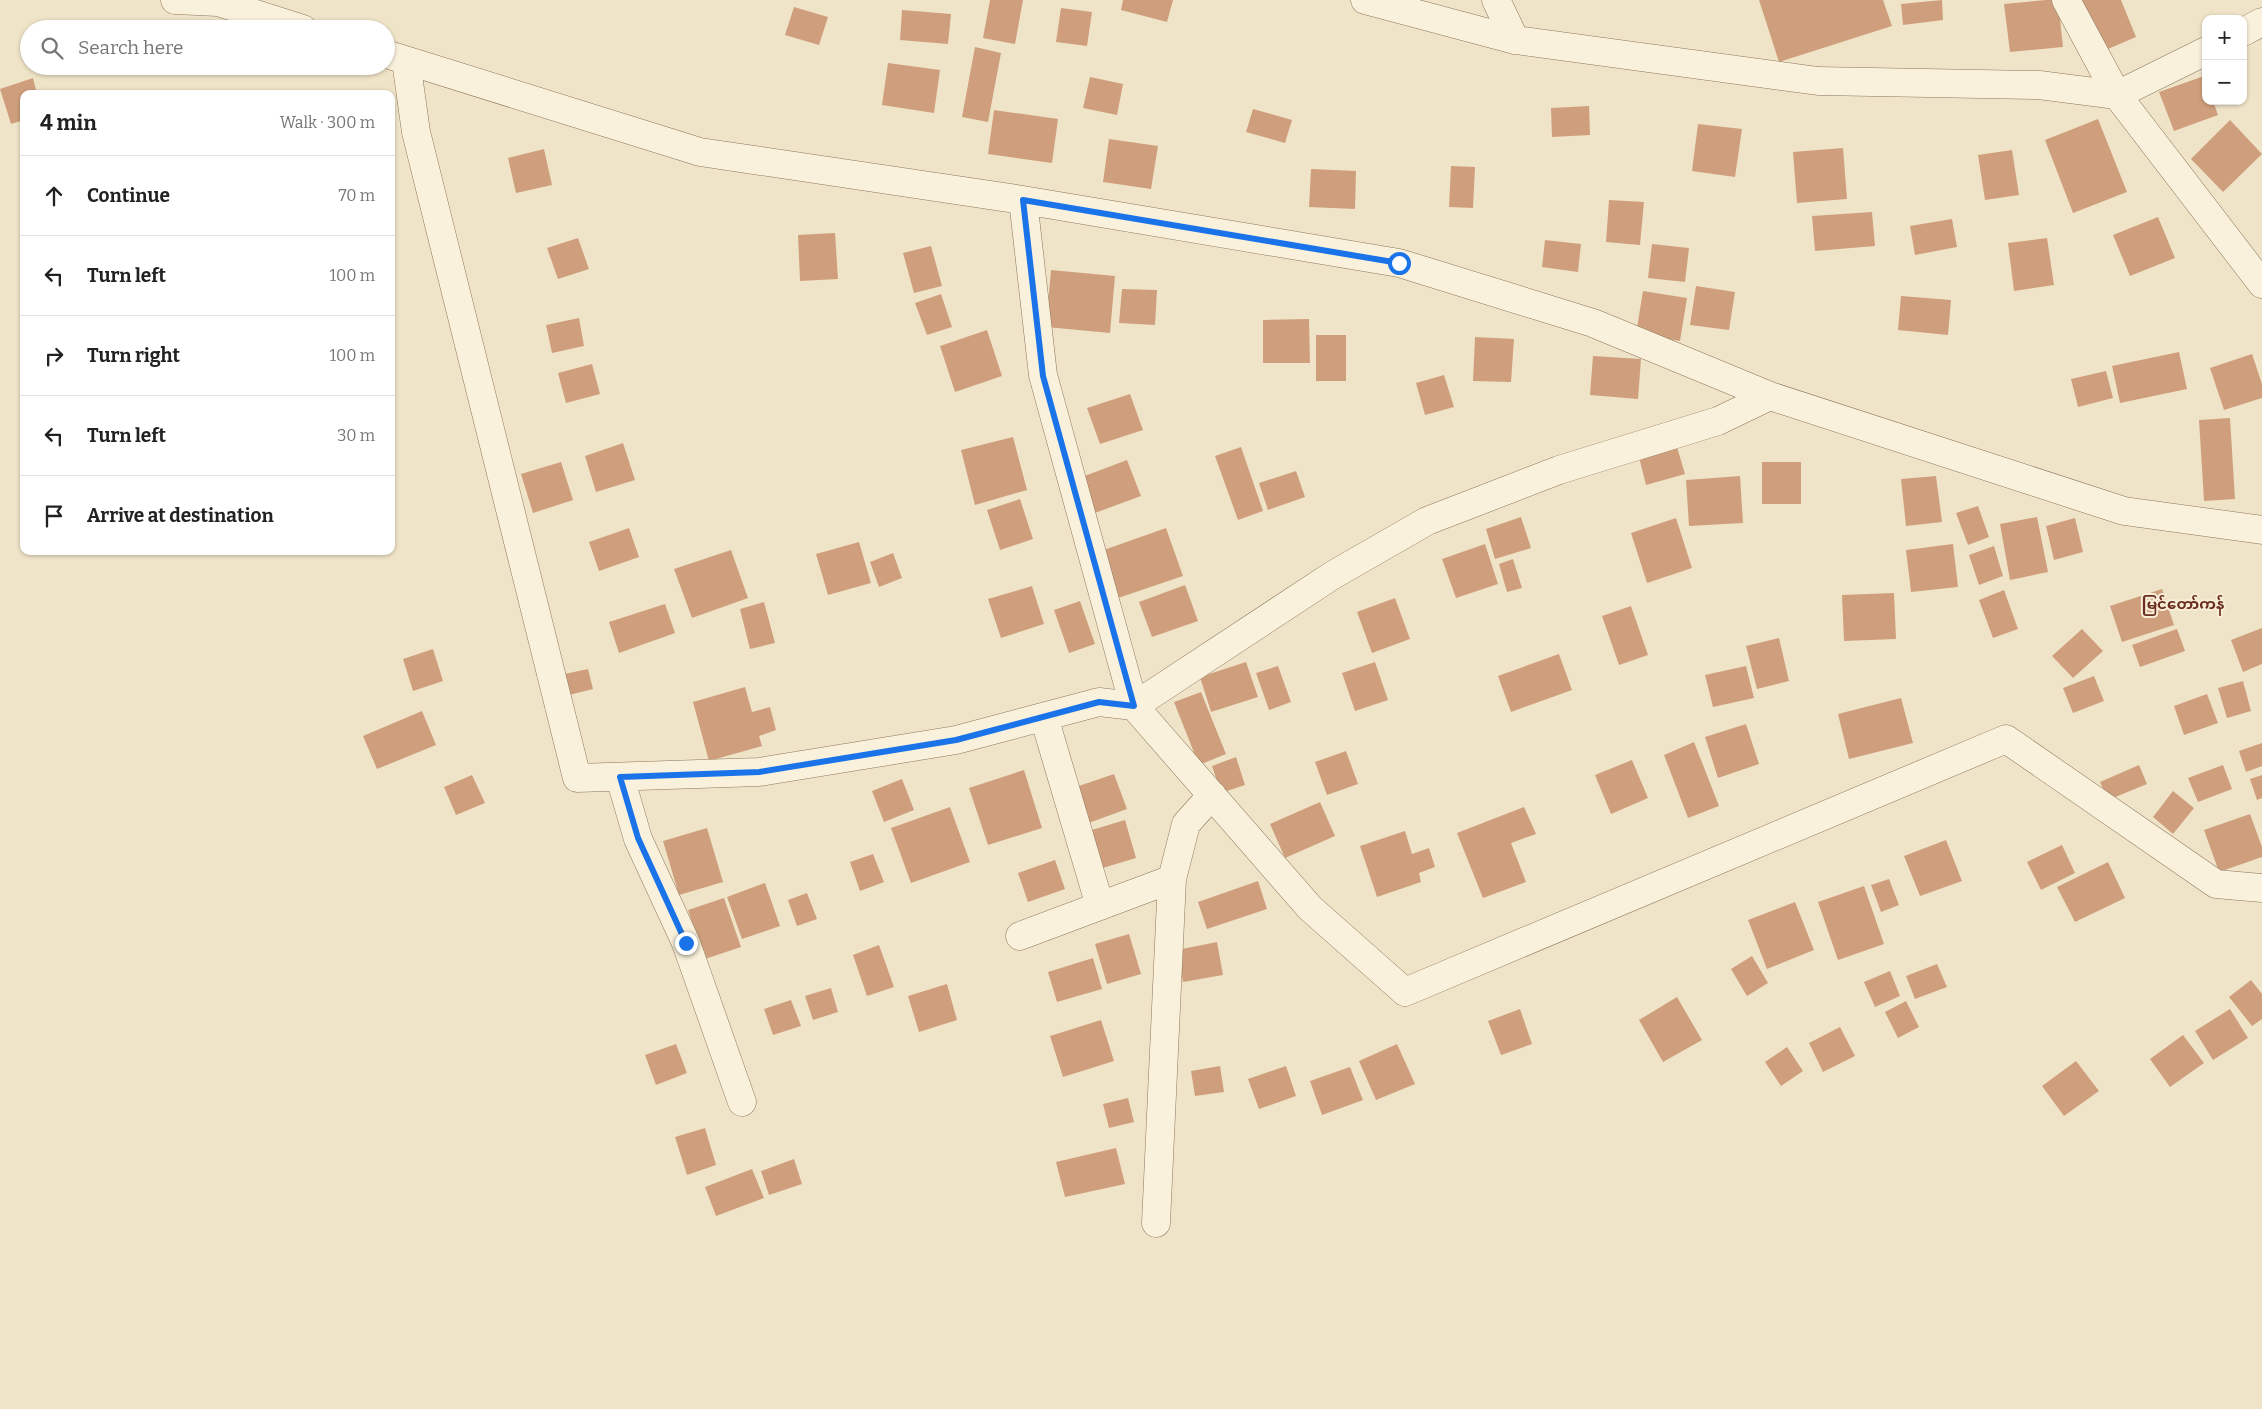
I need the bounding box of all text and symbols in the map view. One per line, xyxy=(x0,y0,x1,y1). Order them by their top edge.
map controls xyxy=(2202,15,2247,105)
button: + xyxy=(2202,15,2247,60)
search box xyxy=(20,20,395,75)
icon: search xyxy=(38,34,66,62)
text: Search here xyxy=(78,36,183,59)
button: − xyxy=(2202,60,2247,105)
text: 4 min xyxy=(40,110,97,136)
text: Walk · 300 m xyxy=(280,113,375,132)
icon: ahead xyxy=(40,182,68,210)
text: Continue xyxy=(87,184,170,207)
text: 70 m xyxy=(339,186,375,205)
route start xyxy=(1388,252,1411,275)
icon: left xyxy=(40,262,68,290)
text: Turn left xyxy=(87,264,166,287)
text: 100 m xyxy=(330,266,375,285)
icon: right xyxy=(40,342,68,370)
text: Turn right xyxy=(87,344,180,367)
text: 100 m xyxy=(330,346,375,365)
icon: left xyxy=(40,422,68,450)
text: Turn left xyxy=(87,424,166,447)
text: 30 m xyxy=(337,426,375,445)
icon: arrive xyxy=(40,502,68,530)
text: Arrive at destination xyxy=(87,504,274,527)
district label: မြင်တော်ကန် xyxy=(2142,594,2224,616)
route end xyxy=(675,932,698,955)

